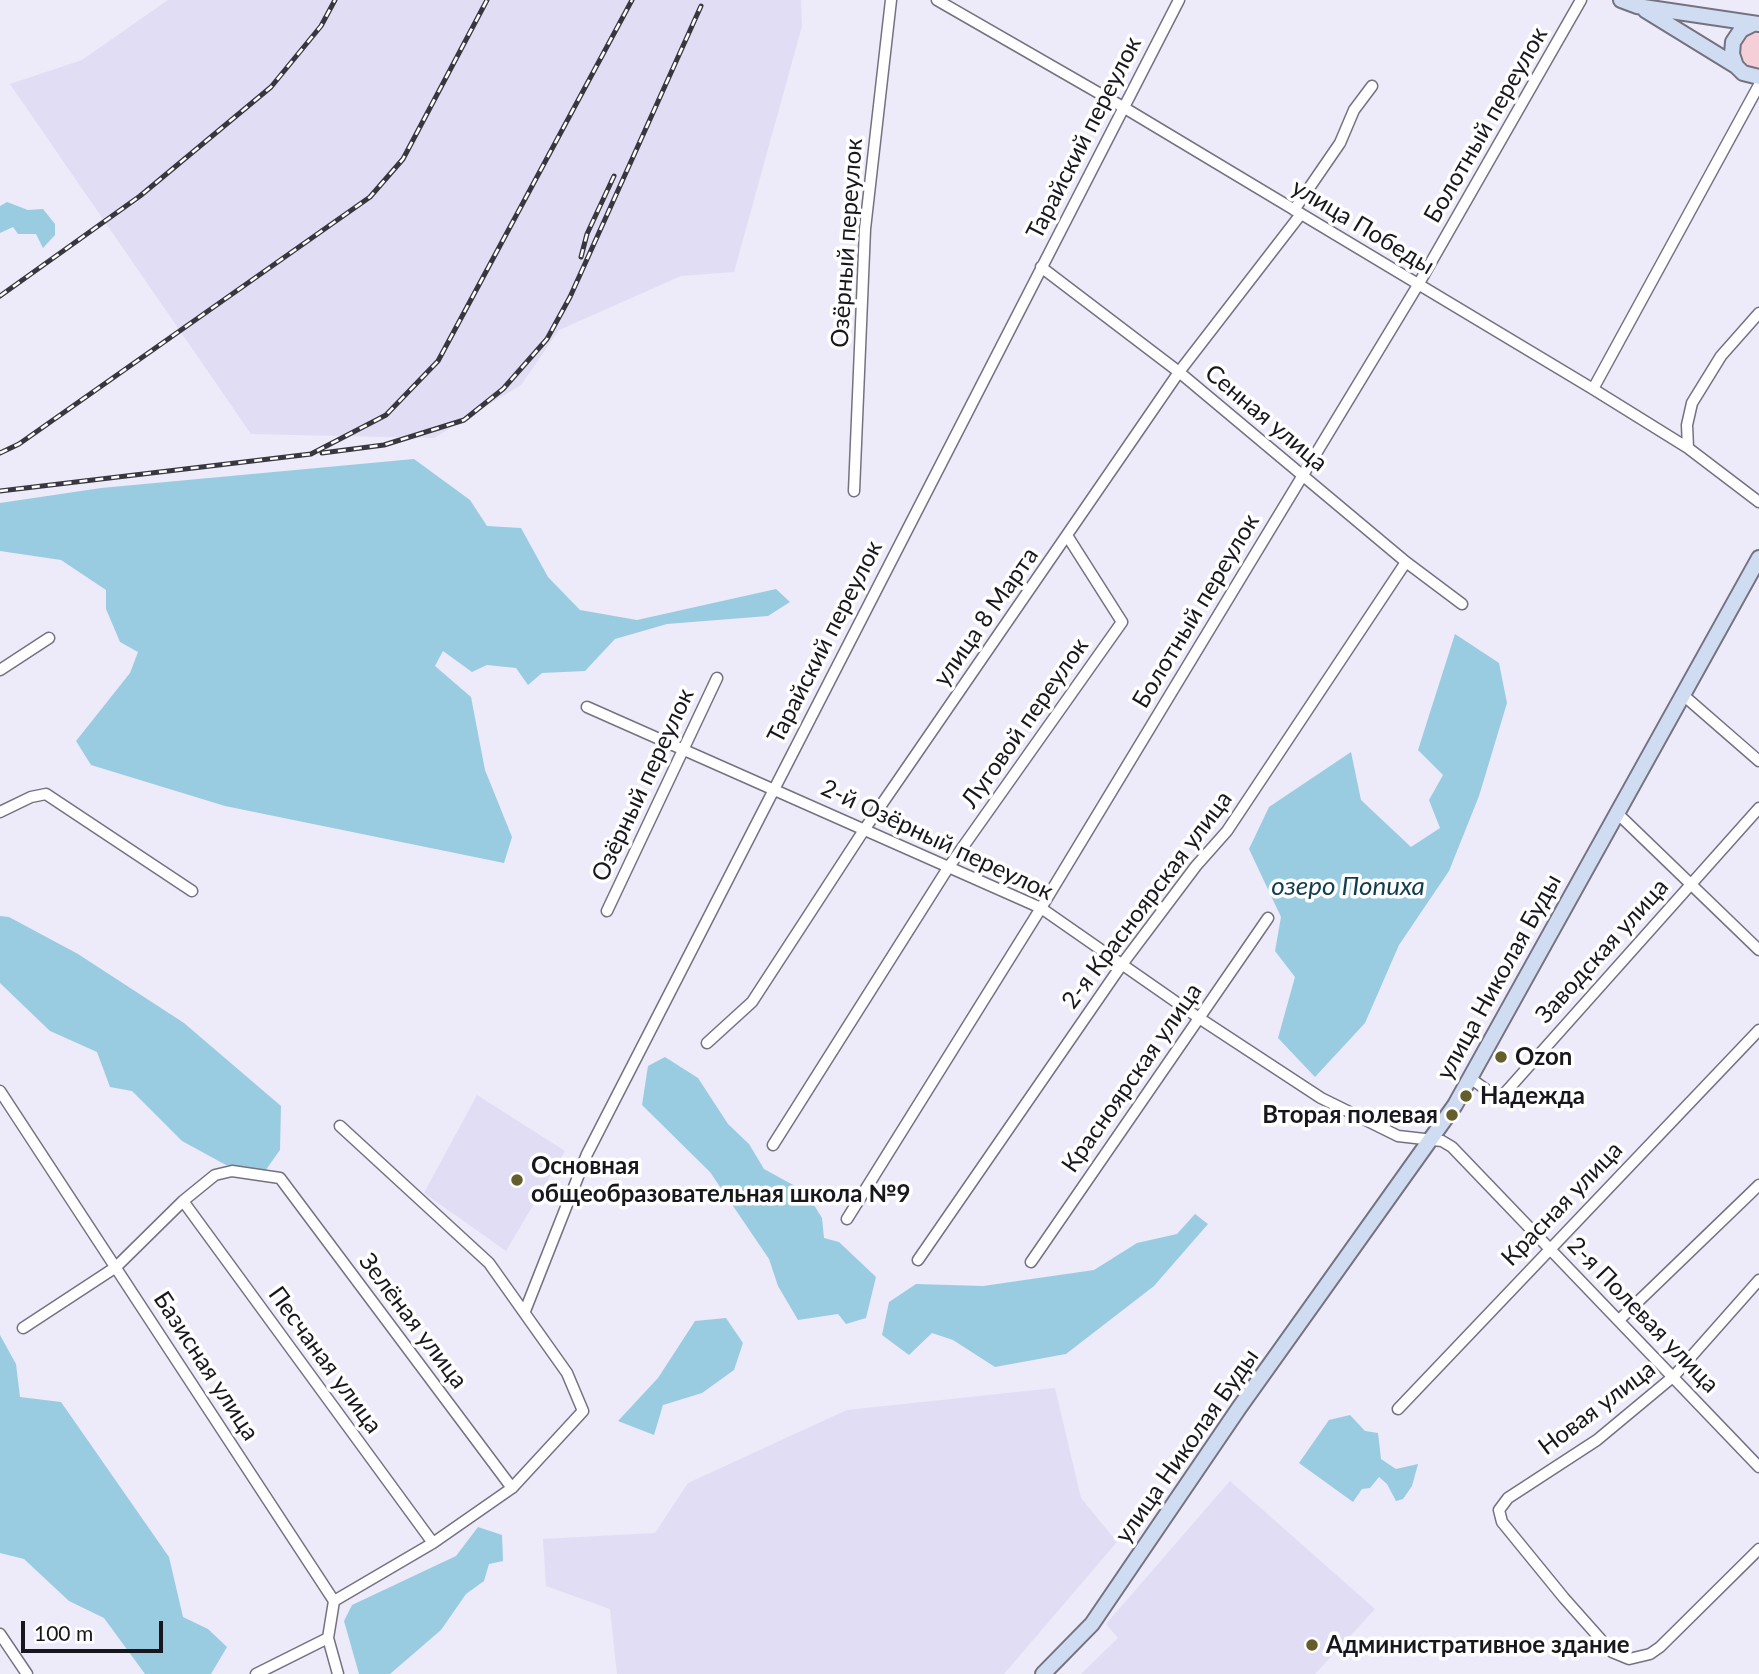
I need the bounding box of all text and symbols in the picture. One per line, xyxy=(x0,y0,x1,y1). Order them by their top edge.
street label: Болотный переулок xyxy=(1418,22,1554,228)
street label: Тарайский переулок xyxy=(1020,32,1148,244)
street label: Озёрный переулок xyxy=(825,137,869,349)
street label: улица Победы xyxy=(1286,173,1440,281)
street label: Сенная улица xyxy=(1199,358,1333,478)
street label: Болотный переулок xyxy=(1127,509,1265,713)
street label: Тарайский переулок xyxy=(761,536,889,748)
street label: улица 8 Марта xyxy=(928,542,1044,692)
street label: Луговой переулок xyxy=(955,632,1095,814)
street label: Озёрный переулок xyxy=(586,684,700,886)
street label: 2-й Озёрный переулок xyxy=(816,774,1058,906)
street label: 2-я Красноярская улица xyxy=(1056,785,1238,1015)
street label: улица Николая Буды xyxy=(1431,869,1567,1085)
water label: озеро Попиха xyxy=(1271,871,1425,903)
street label: Заводская улица xyxy=(1530,873,1674,1029)
street label: Красноярская улица xyxy=(1056,978,1208,1178)
place label: Ozon xyxy=(1515,1043,1572,1071)
marker: Ozon xyxy=(1493,1049,1509,1065)
place label: Надежда xyxy=(1480,1082,1585,1110)
marker: Надежда xyxy=(1458,1088,1474,1104)
place label: Вторая полевая xyxy=(1262,1101,1438,1129)
marker: Вторая полевая xyxy=(1444,1107,1460,1123)
street label: Красная улица xyxy=(1495,1136,1629,1272)
place label: Основная общеобразовательная школа №9 xyxy=(531,1152,910,1208)
marker: Основная общеобразовательная школа №9 xyxy=(509,1172,525,1188)
street label: 2-я Полевая улица xyxy=(1561,1231,1725,1399)
street label: Зелёная улица xyxy=(353,1248,473,1394)
street label: Песчаная улица xyxy=(262,1281,388,1439)
street label: Базисная улица xyxy=(147,1286,265,1446)
street label: улица Николая Буды xyxy=(1109,1343,1265,1549)
street label: Новая улица xyxy=(1533,1355,1661,1461)
scale bar xyxy=(24,1608,166,1652)
text: 100 m xyxy=(34,1620,93,1645)
place label: Административное здание xyxy=(1326,1631,1630,1659)
marker: Административное здание xyxy=(1304,1637,1320,1653)

